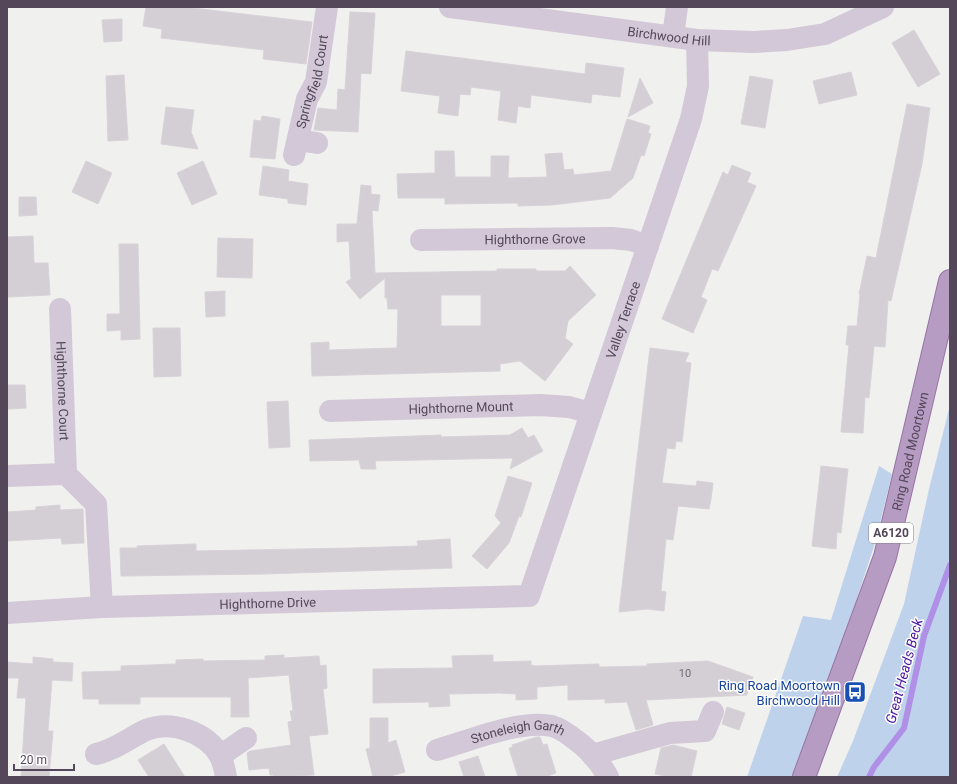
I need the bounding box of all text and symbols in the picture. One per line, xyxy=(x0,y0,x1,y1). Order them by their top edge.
street label: Birchwood Hill xyxy=(627,24,711,48)
street label: Springfield Court xyxy=(293,34,331,130)
street label: Highthorne Grove xyxy=(484,231,586,247)
street label: Valley Terrace xyxy=(603,279,643,361)
street label: Highthorne Court xyxy=(53,341,72,441)
street label: Ring Road Moortown xyxy=(889,391,932,512)
street label: Highthorne Mount xyxy=(408,399,514,417)
road number: A6120 xyxy=(869,523,913,543)
street label: Highthorne Drive xyxy=(219,594,316,612)
water label: Great Heads Beck xyxy=(882,616,926,725)
house number: 10 xyxy=(679,667,691,680)
place label: Ring Road Moortown Birchwood Hill xyxy=(719,678,840,708)
bus stop icon: Ring Road Moortown Birchwood Hill xyxy=(842,679,868,705)
street label: Stoneleigh Garth xyxy=(469,718,568,747)
scale bar xyxy=(14,746,74,772)
text: 20 m xyxy=(20,753,47,767)

